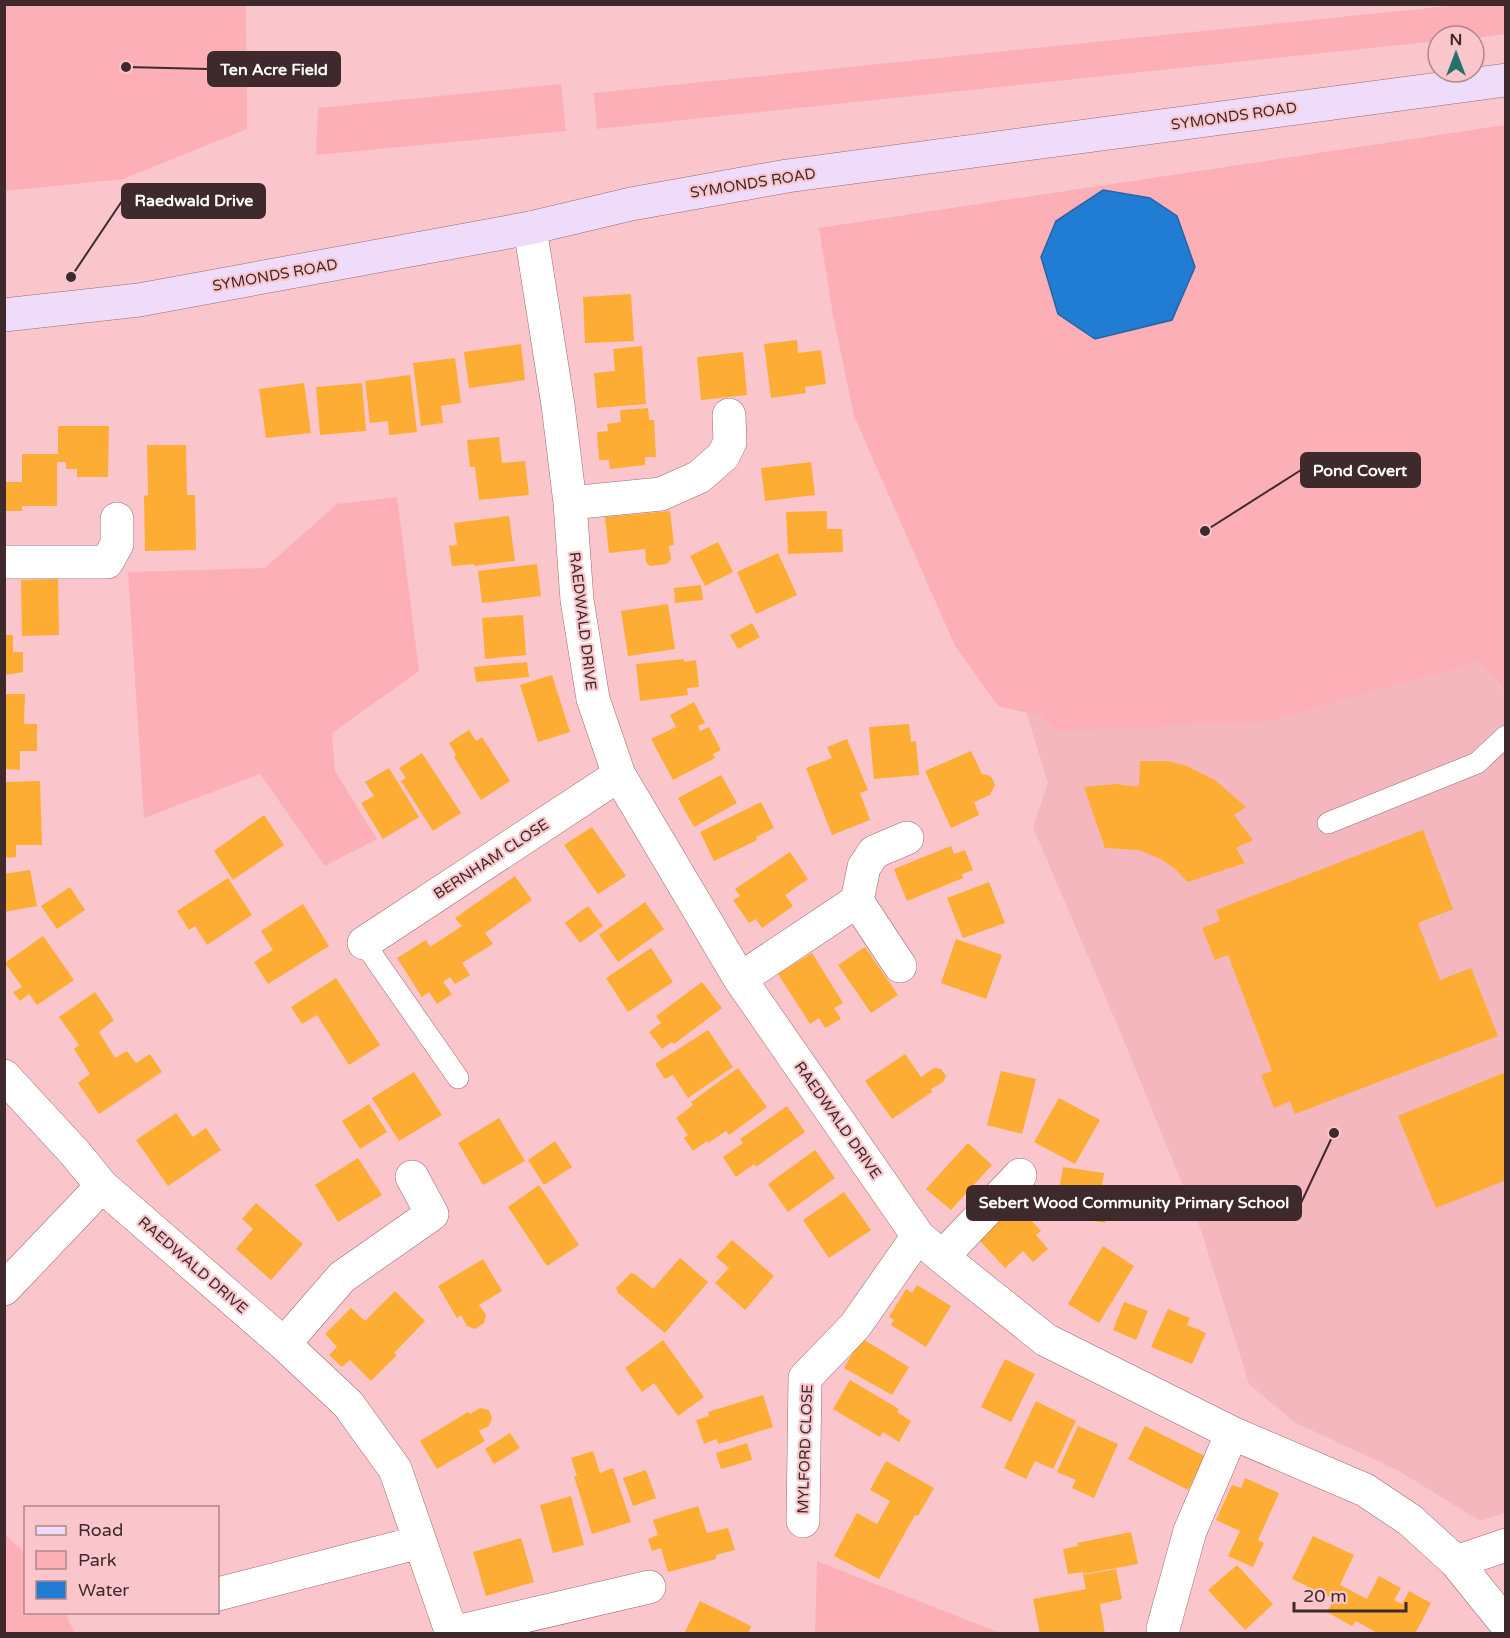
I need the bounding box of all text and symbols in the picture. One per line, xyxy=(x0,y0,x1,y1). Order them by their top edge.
north arrow xyxy=(1426,24,1486,84)
text: N xyxy=(1450,30,1462,50)
callout: Ten Acre Field xyxy=(208,52,340,86)
text: Ten Acre Field xyxy=(219,60,328,80)
street label: SYMONDS ROAD xyxy=(1170,98,1298,134)
street label: SYMONDS ROAD xyxy=(689,164,817,202)
callout: Raedwald Drive xyxy=(122,184,265,218)
text: Raedwald Drive xyxy=(135,191,253,211)
street label: SYMONDS ROAD xyxy=(211,255,339,295)
callout: Pond Covert xyxy=(1301,453,1420,487)
text: Pond Covert xyxy=(1313,461,1408,481)
street label: RAEDWALD DRIVE xyxy=(566,551,600,691)
street label: BERNHAM CLOSE xyxy=(430,815,552,903)
street label: RAEDWALD DRIVE xyxy=(791,1058,885,1182)
callout: Sebert Wood Community Primary School xyxy=(967,1186,1301,1220)
text: Sebert Wood Community Primary School xyxy=(979,1193,1289,1213)
street label: RAEDWALD DRIVE xyxy=(135,1213,251,1317)
street label: MYLFORD CLOSE xyxy=(794,1384,816,1514)
legend xyxy=(24,1506,219,1614)
text: Road xyxy=(78,1519,123,1541)
text: Park xyxy=(78,1549,117,1571)
scale bar xyxy=(1294,1575,1406,1613)
text: Water xyxy=(78,1579,129,1601)
text: 20 m xyxy=(1303,1585,1347,1607)

